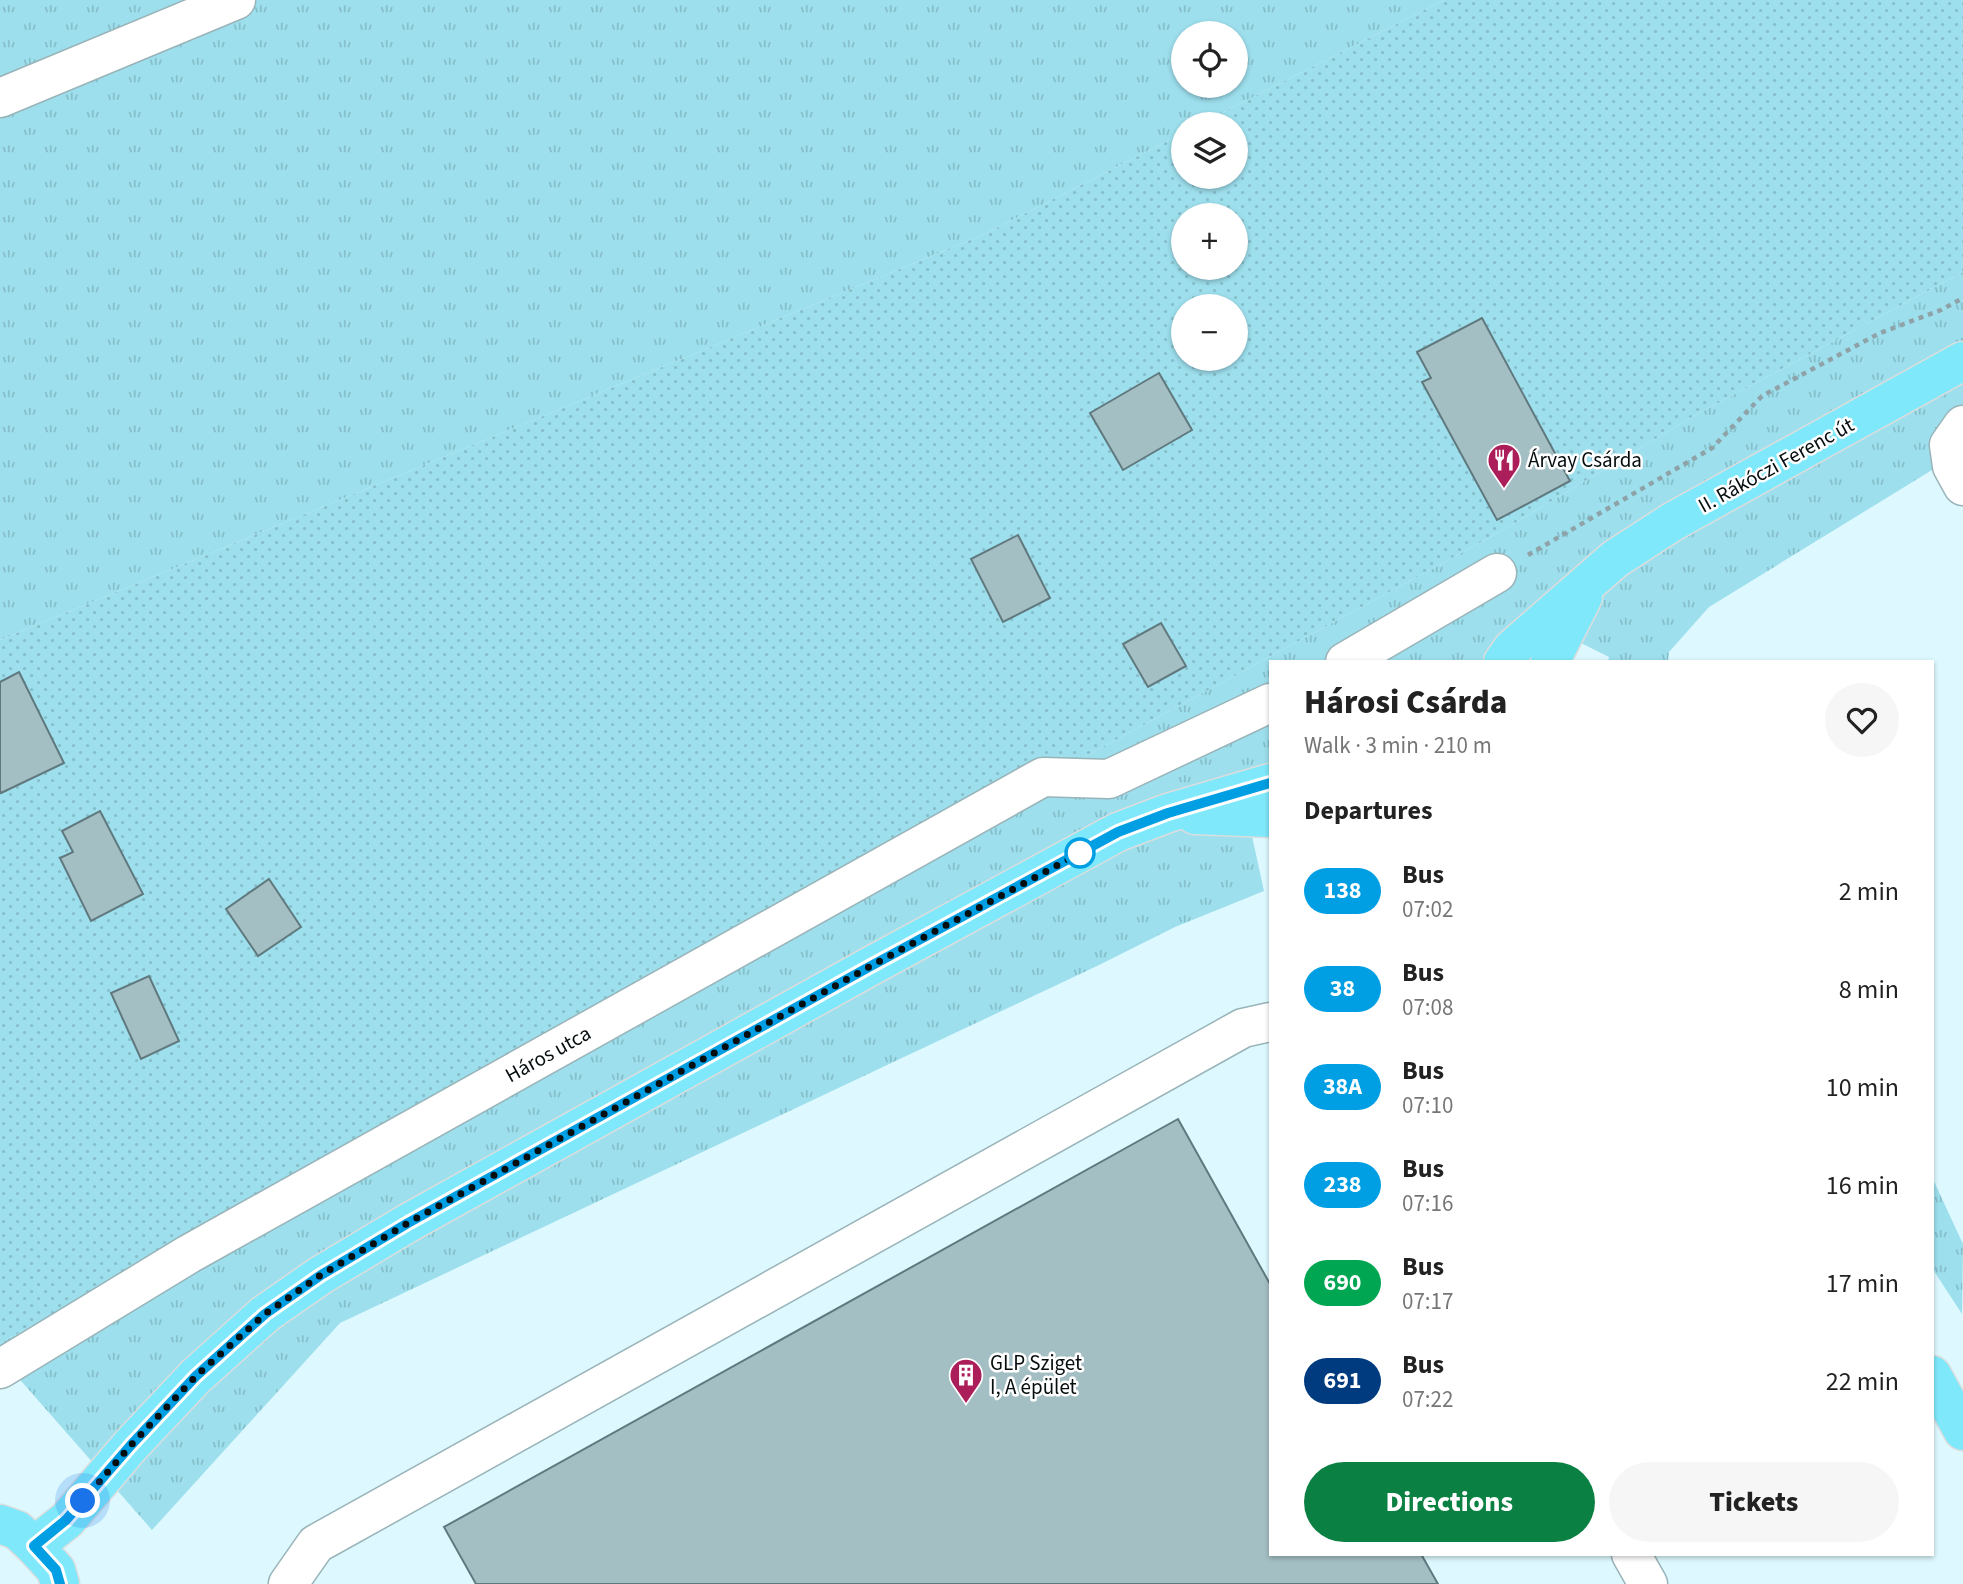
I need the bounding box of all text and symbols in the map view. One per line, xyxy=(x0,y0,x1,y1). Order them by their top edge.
map controls xyxy=(1171,21,1248,371)
button: locate xyxy=(1171,21,1248,98)
button: layers xyxy=(1171,112,1248,189)
button: + xyxy=(1171,203,1248,280)
button: − xyxy=(1171,294,1248,371)
street label: II. Rákóczi Ferenc út xyxy=(1693,410,1859,520)
restaurant icon: Árvay Csárda xyxy=(1485,441,1523,490)
place label: Árvay Csárda xyxy=(1528,445,1642,475)
text: Hárosi Csárda xyxy=(1304,679,1507,726)
button: heart xyxy=(1825,683,1899,757)
text: Walk · 3 min · 210 m xyxy=(1304,729,1492,762)
text: Departures xyxy=(1304,792,1432,829)
unlabelled marker xyxy=(1065,838,1095,868)
text: Bus xyxy=(1402,856,1444,893)
text: 138 xyxy=(1323,873,1362,908)
text: 2 min xyxy=(1839,873,1899,910)
text: 07:02 xyxy=(1402,893,1453,926)
text: Bus xyxy=(1402,954,1444,991)
text: 38 xyxy=(1330,971,1355,1006)
text: 8 min xyxy=(1839,971,1899,1008)
text: 07:08 xyxy=(1402,991,1453,1024)
street label: Háros utca xyxy=(500,1018,596,1090)
text: Bus xyxy=(1402,1052,1444,1089)
text: 38A xyxy=(1323,1069,1362,1104)
text: 10 min xyxy=(1826,1069,1899,1106)
text: 07:10 xyxy=(1402,1089,1453,1122)
text: Bus xyxy=(1402,1150,1444,1187)
text: 238 xyxy=(1323,1167,1362,1202)
text: 16 min xyxy=(1826,1167,1899,1204)
text: 07:16 xyxy=(1402,1187,1453,1220)
text: Bus xyxy=(1402,1248,1444,1285)
text: 690 xyxy=(1323,1265,1362,1300)
text: 17 min xyxy=(1826,1265,1899,1302)
text: 07:17 xyxy=(1402,1285,1453,1318)
text: Bus xyxy=(1402,1346,1444,1383)
place label: GLP Sziget I, A épület xyxy=(990,1348,1082,1402)
building icon: GLP Sziget I, A épület xyxy=(947,1356,985,1405)
text: 691 xyxy=(1323,1363,1362,1398)
text: 22 min xyxy=(1826,1363,1899,1400)
text: 07:22 xyxy=(1402,1383,1453,1416)
button: Directions xyxy=(1304,1462,1595,1542)
button: Tickets xyxy=(1609,1462,1899,1542)
your location xyxy=(65,1483,100,1518)

